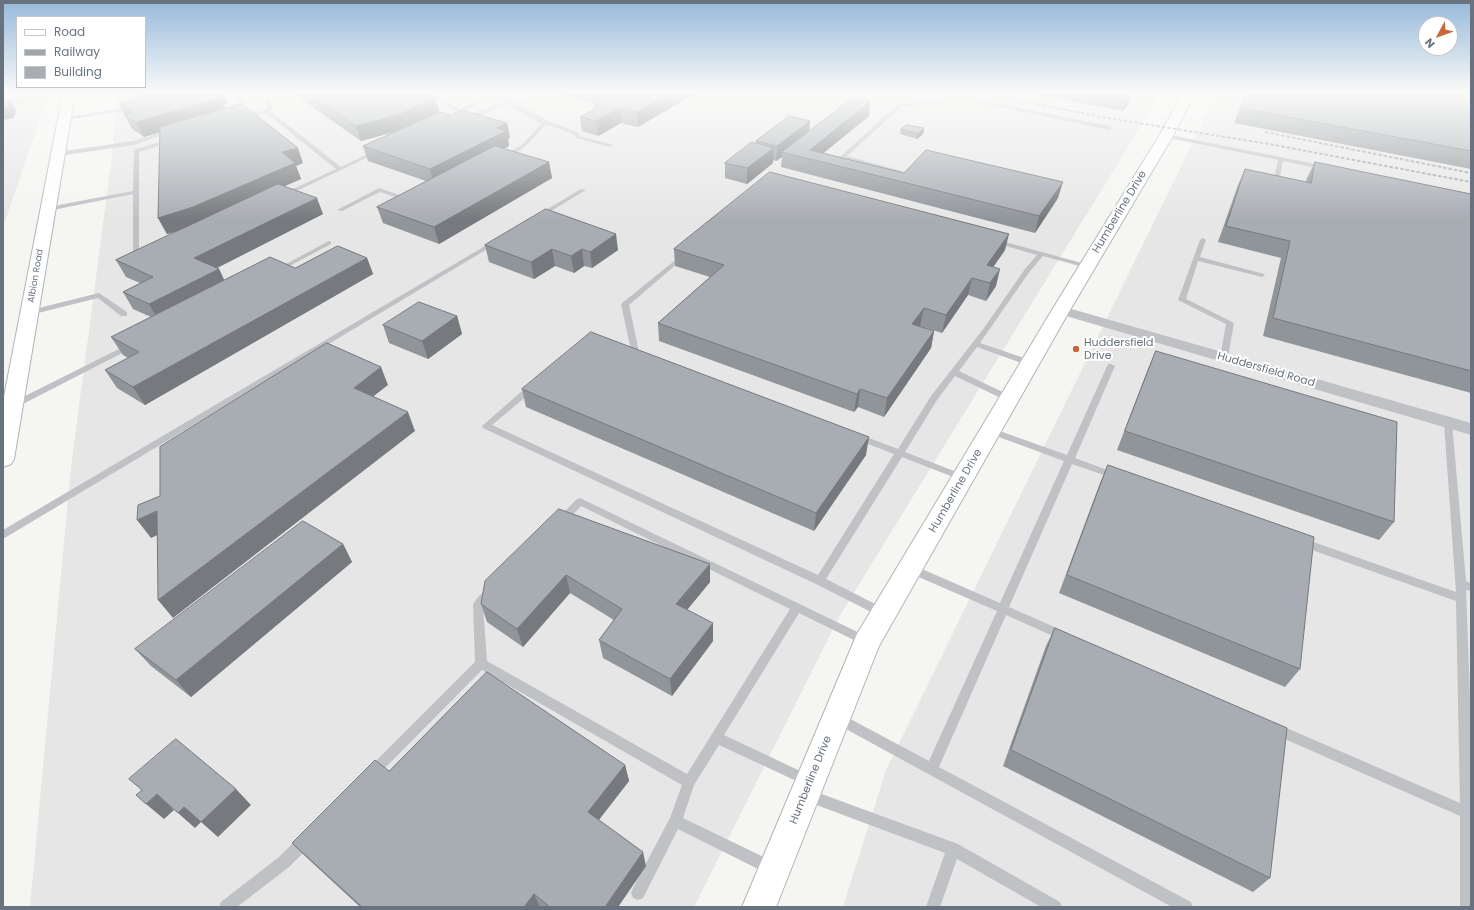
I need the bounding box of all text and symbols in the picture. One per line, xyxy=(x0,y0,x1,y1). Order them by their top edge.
legend xyxy=(16,16,146,88)
north arrow xyxy=(1418,16,1458,56)
text: Road xyxy=(54,23,85,40)
text: N xyxy=(1421,35,1438,52)
text: Railway xyxy=(54,43,100,60)
text: Building xyxy=(54,63,102,80)
street label: Humberline Drive xyxy=(1090,168,1150,256)
street label: Albion Road xyxy=(26,249,46,303)
place label: Huddersfield Drive xyxy=(1084,336,1153,362)
marker: Huddersfield Drive xyxy=(1071,344,1081,354)
street label: Huddersfield Road xyxy=(1216,350,1316,390)
street label: Humberline Drive xyxy=(927,447,985,535)
street label: Humberline Drive xyxy=(787,734,835,826)

